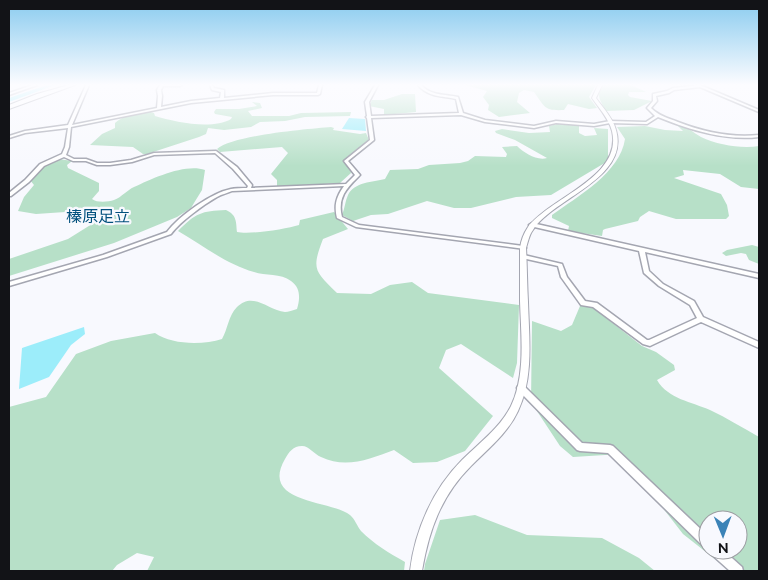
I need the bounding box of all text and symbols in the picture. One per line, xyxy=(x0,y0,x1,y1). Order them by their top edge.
district label: 榛原足立 xyxy=(66,207,130,226)
north arrow xyxy=(698,510,748,560)
text: N xyxy=(718,540,729,556)

